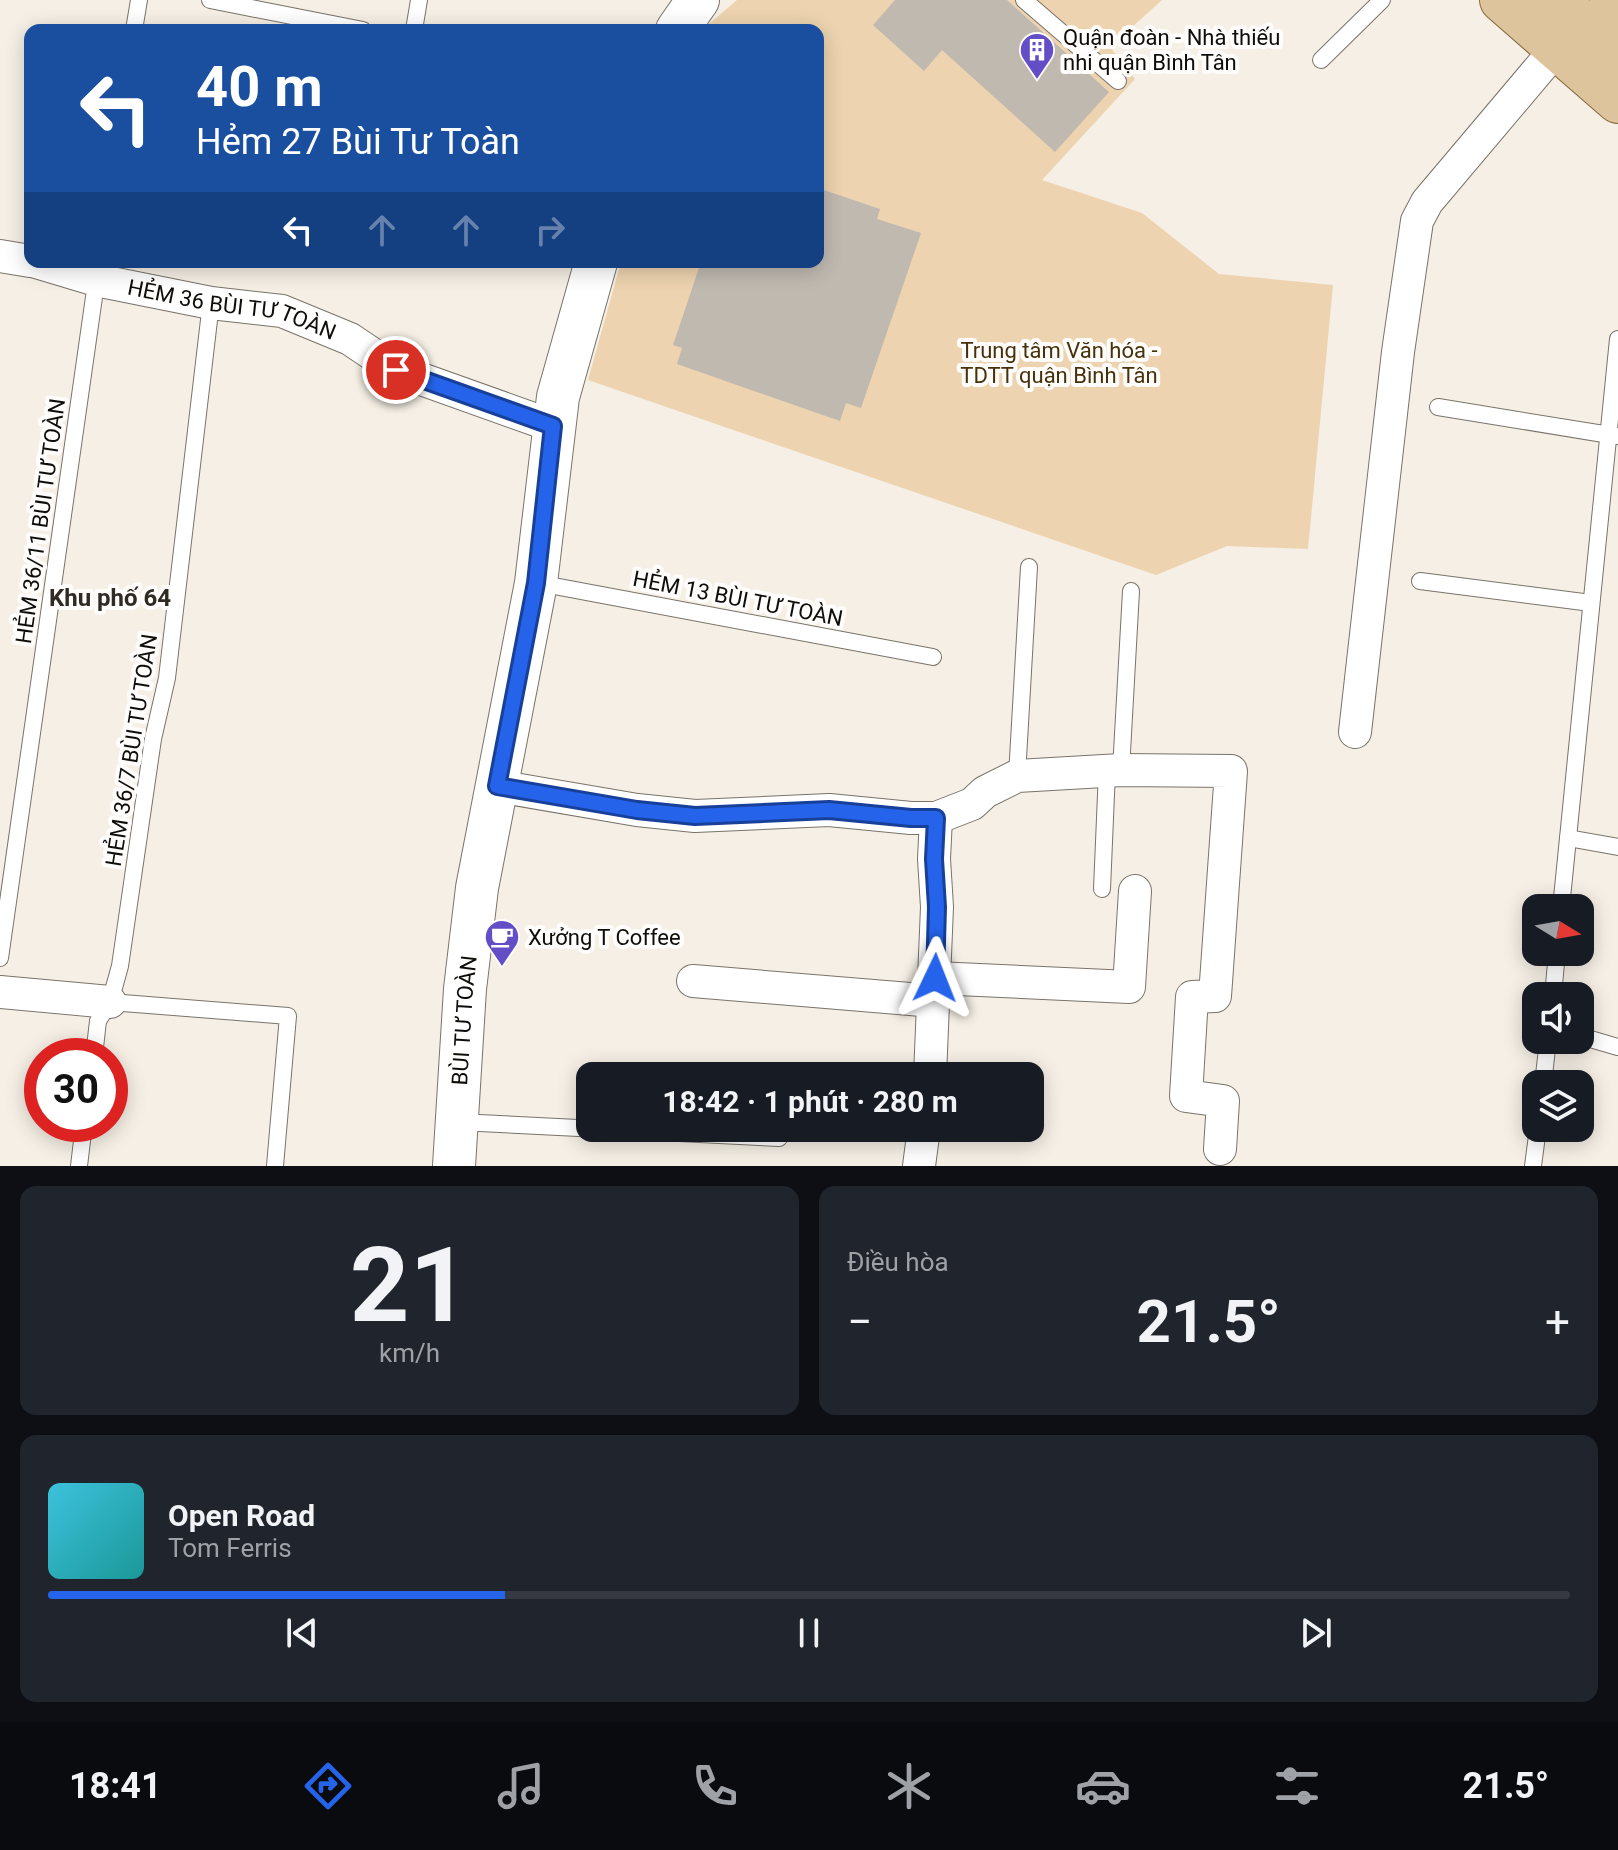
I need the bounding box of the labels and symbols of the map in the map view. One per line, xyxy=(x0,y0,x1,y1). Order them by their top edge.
place label: Quận đoàn - Nhà thiếu nhi quận Bình Tân xyxy=(1063,25,1280,75)
building icon: Quận đoàn - Nhà thiếu nhi quận Bình Tân xyxy=(1018,31,1056,81)
street label: HẺM 36 BÙI TƯ TOÀN xyxy=(125,275,340,345)
pin xyxy=(362,336,430,404)
park label: Trung tâm Văn hóa - TDTT quận Bình Tân xyxy=(960,338,1158,388)
street label: HẺM 36/11 BÙI TƯ TOÀN xyxy=(9,397,70,645)
street label: HẺM 13 BÙI TƯ TOÀN xyxy=(631,564,845,631)
district label: Khu phố 64 xyxy=(49,584,171,612)
street label: HẺM 36/7 BÙI TƯ TOÀN xyxy=(99,632,162,868)
north arrow xyxy=(1522,894,1594,966)
cafe icon: Xưởng T Coffee xyxy=(483,918,521,968)
place label: Xưởng T Coffee xyxy=(528,925,681,950)
position arrow xyxy=(893,936,977,1020)
street label: BÙI TƯ TOÀN xyxy=(447,954,482,1086)
speed limit sign: 30 xyxy=(24,1038,128,1142)

